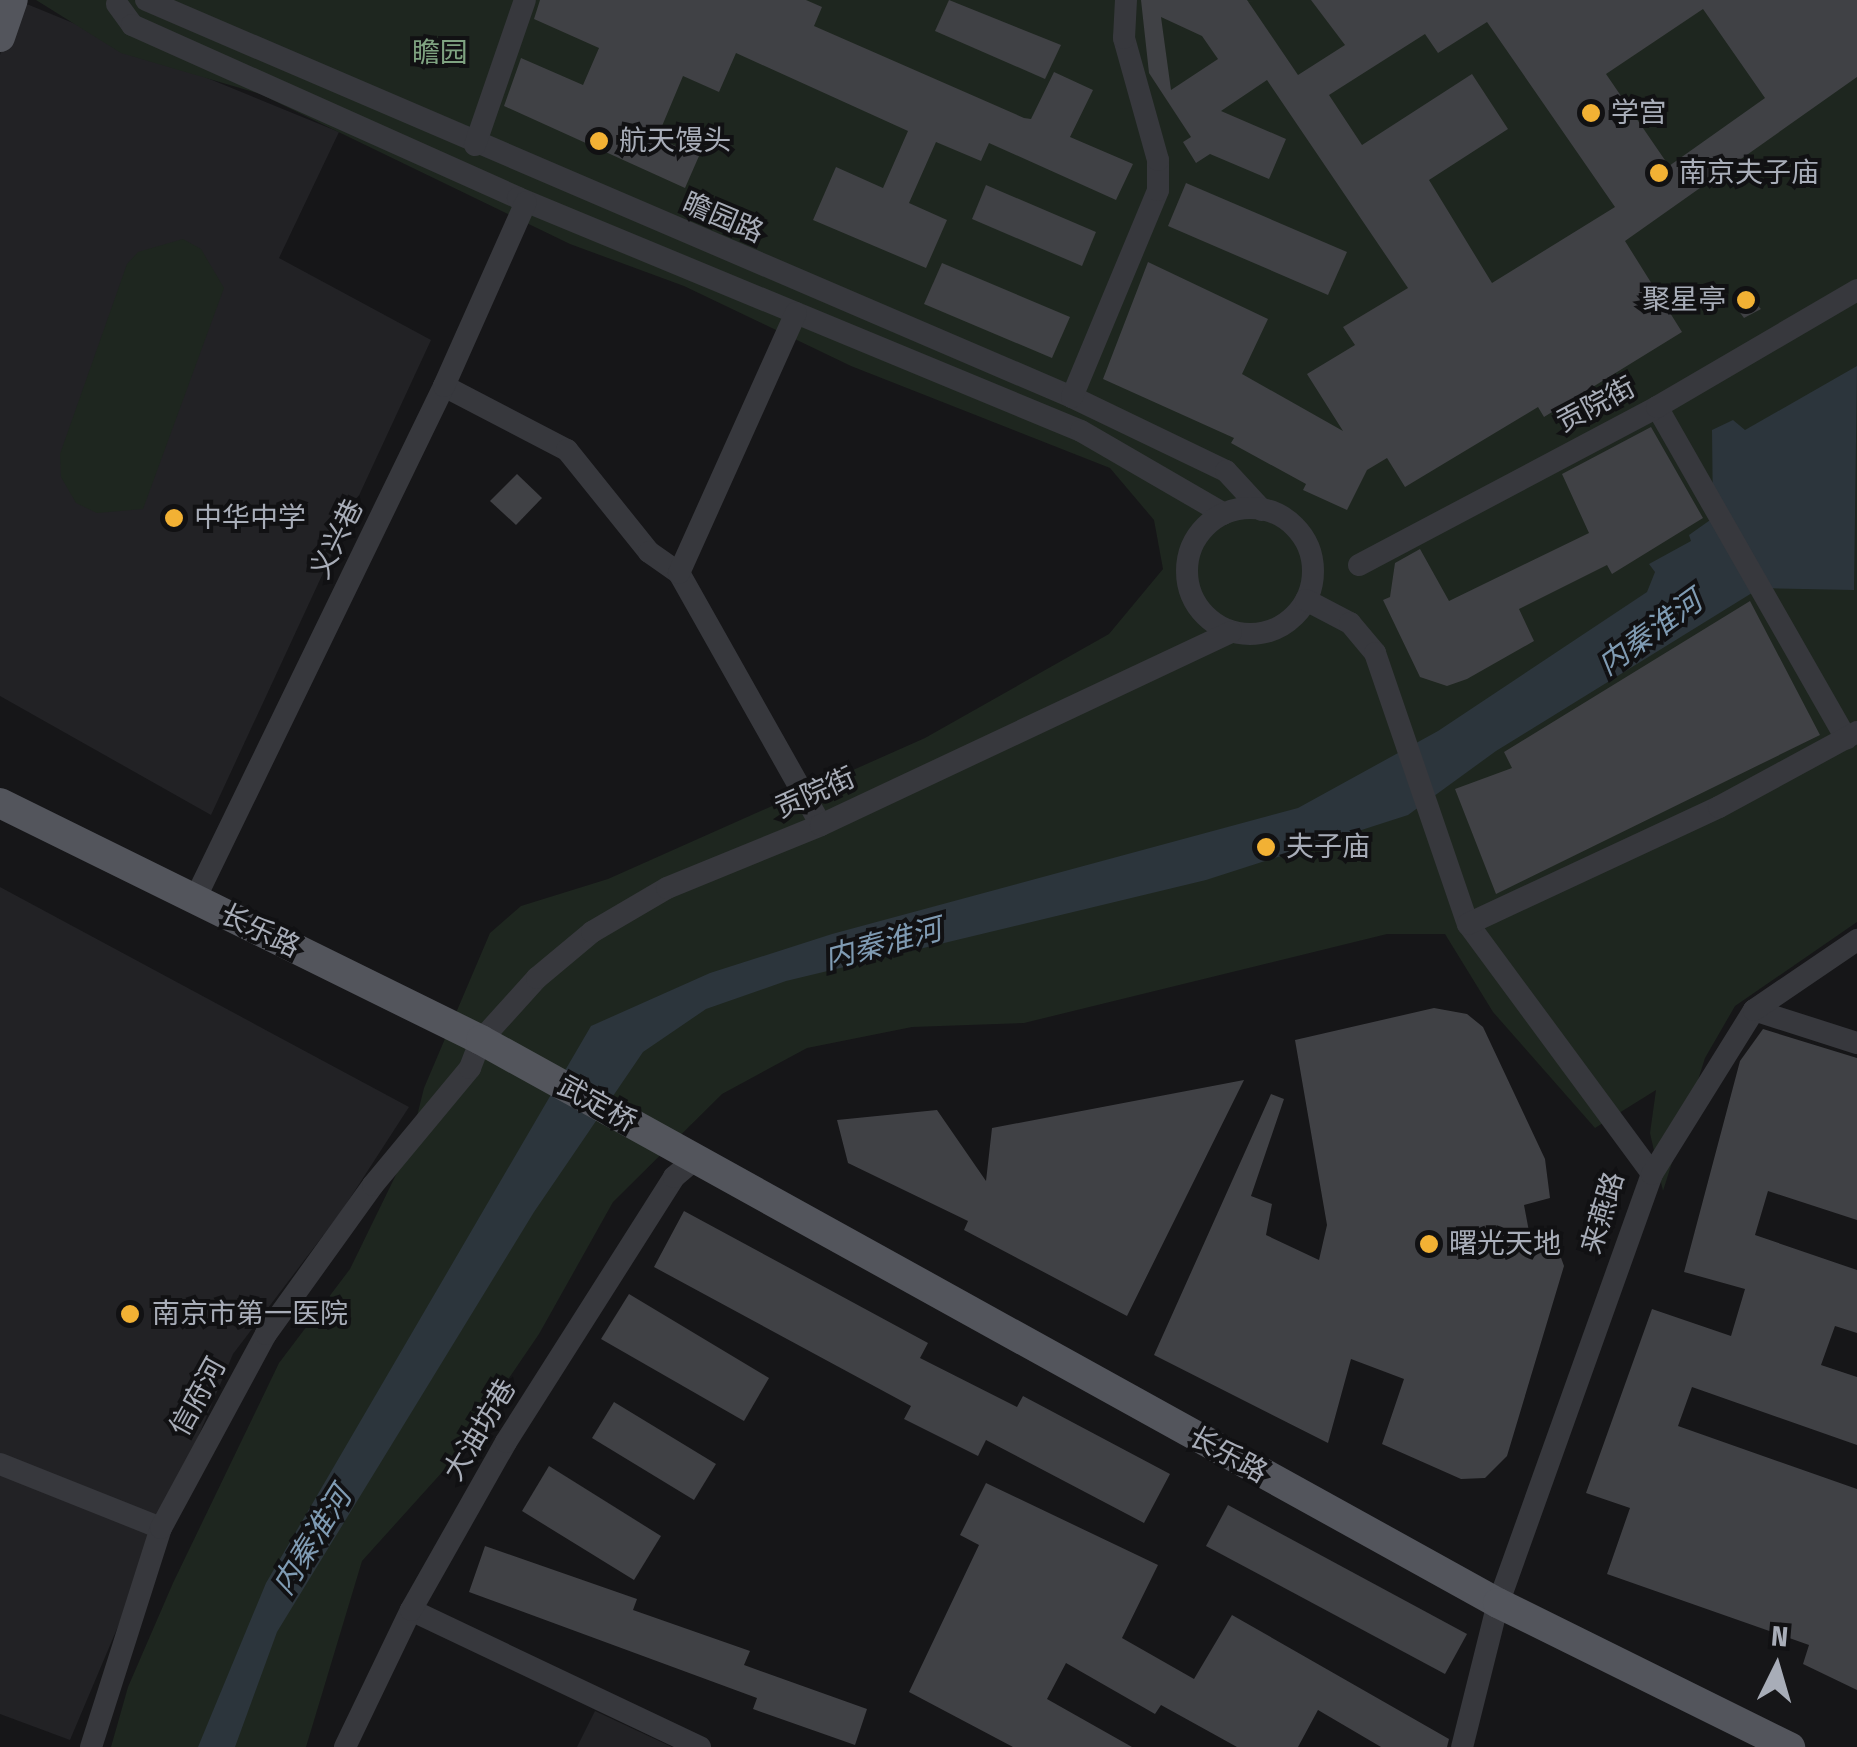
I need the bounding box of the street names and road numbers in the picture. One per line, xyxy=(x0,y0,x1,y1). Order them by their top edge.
street label: 瞻园路 xyxy=(678,186,768,250)
street label: 贡院街 xyxy=(1551,370,1641,440)
street label: 义兴巷 xyxy=(303,494,371,584)
street label: 贡院街 xyxy=(770,761,860,825)
street label: 长乐路 xyxy=(215,897,305,965)
street label: 武定桥 xyxy=(552,1069,642,1139)
street label: 来燕路 xyxy=(1575,1168,1631,1258)
street label: 信府河 xyxy=(163,1352,233,1442)
street label: 大油坊巷 xyxy=(437,1373,523,1487)
street label: 长乐路 xyxy=(1183,1420,1273,1490)

